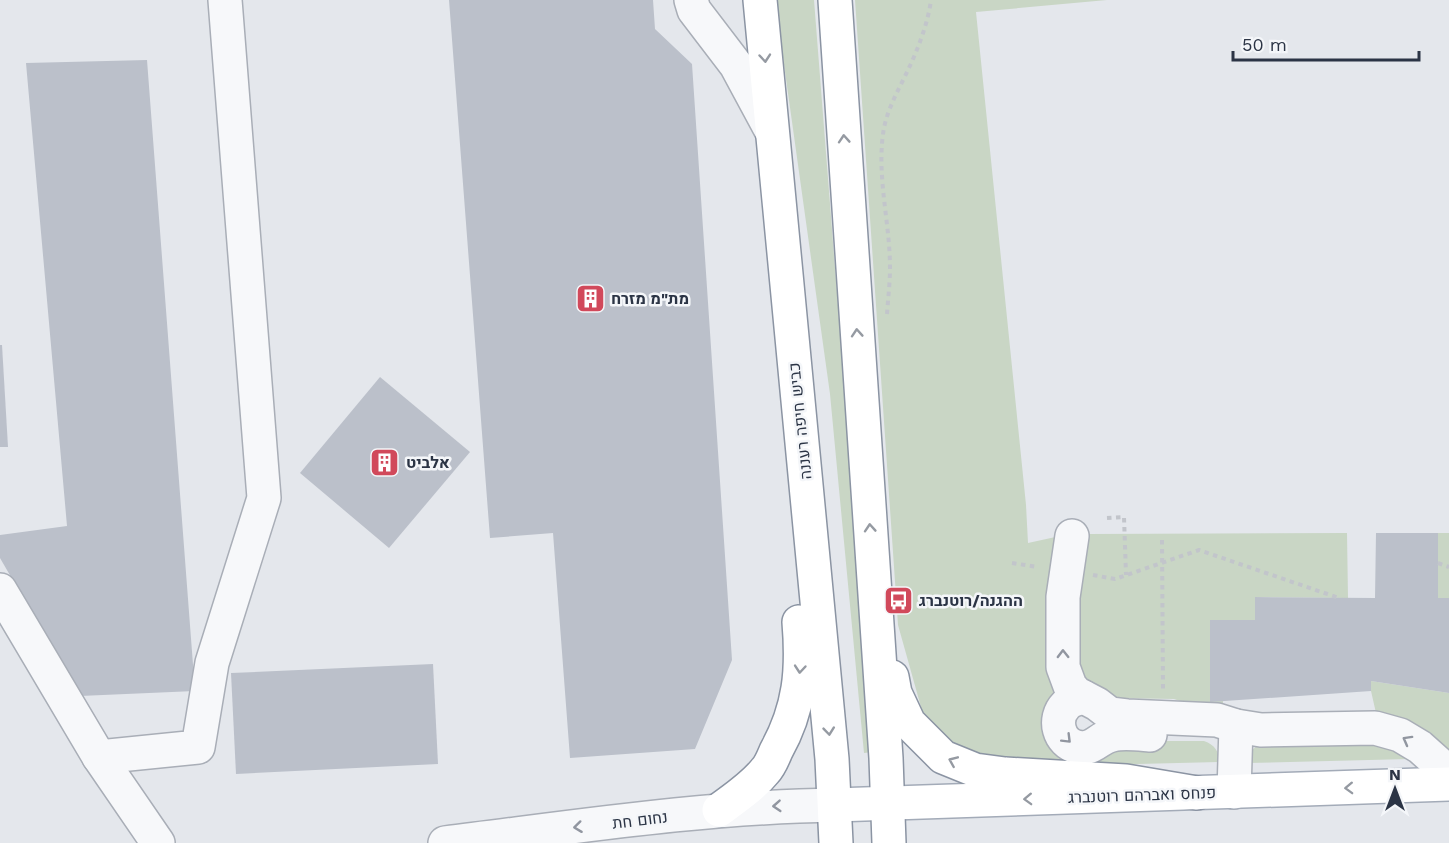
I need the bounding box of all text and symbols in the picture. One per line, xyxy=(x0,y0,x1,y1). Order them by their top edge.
scale bar xyxy=(1233,24,1419,62)
text: 50 m xyxy=(1242,34,1287,55)
one-way arrow xyxy=(758,54,771,63)
one-way arrow xyxy=(838,134,851,143)
building icon: מת"מ מזרח xyxy=(574,282,606,314)
place label: מת"מ מזרח xyxy=(611,289,689,308)
one-way arrow xyxy=(851,329,864,338)
street label: כביש חיפה רעננה xyxy=(784,362,816,480)
building icon: אלביט xyxy=(369,446,401,478)
place label: אלביט xyxy=(406,453,450,472)
one-way arrow xyxy=(864,523,877,532)
bus stop icon: ההגנה/רוטנברג xyxy=(882,584,914,616)
place label: ההגנה/רוטנברג xyxy=(919,591,1023,610)
one-way arrow xyxy=(1057,650,1069,659)
one-way arrow xyxy=(794,665,807,674)
one-way arrow xyxy=(823,727,835,736)
one-way arrow xyxy=(1060,732,1071,743)
one-way arrow xyxy=(1403,736,1413,747)
one-way arrow xyxy=(948,756,959,768)
north arrow xyxy=(1365,759,1425,819)
text: N xyxy=(1389,765,1401,784)
one-way arrow xyxy=(1344,781,1353,794)
street label: פנחס ואברהם רוטנברג xyxy=(1068,783,1216,807)
one-way arrow xyxy=(1023,793,1032,805)
one-way arrow xyxy=(772,799,781,812)
street label: נחום חת xyxy=(611,807,669,833)
one-way arrow xyxy=(573,820,582,833)

